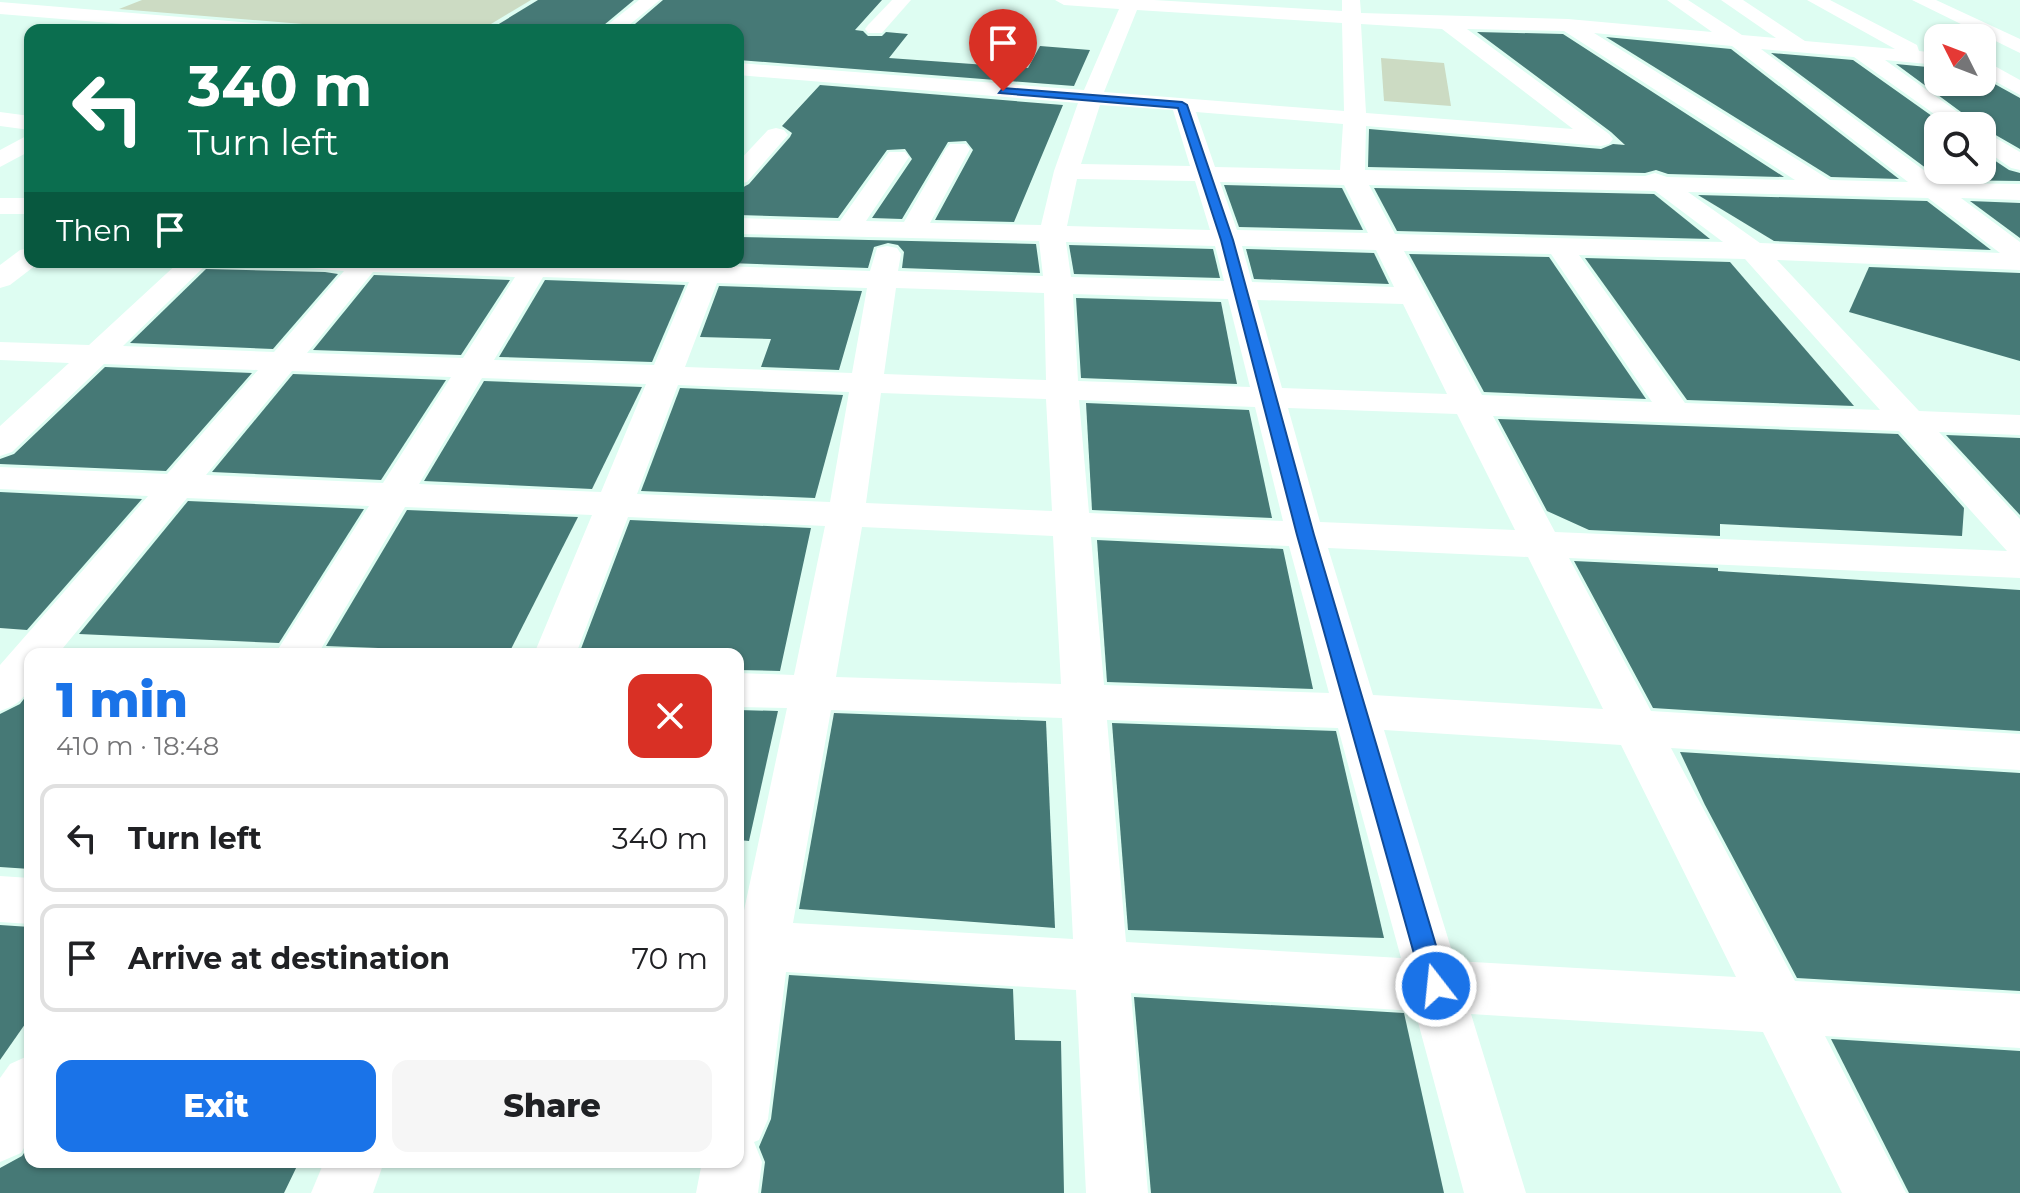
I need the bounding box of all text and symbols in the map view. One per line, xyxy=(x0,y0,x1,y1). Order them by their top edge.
pin xyxy=(969,9,1037,91)
icon: arrive xyxy=(981,21,1025,65)
north arrow xyxy=(1924,24,1996,96)
map controls xyxy=(1924,24,1996,184)
text: 340 m xyxy=(188,52,372,120)
icon: left xyxy=(56,56,160,160)
button: search xyxy=(1924,112,1996,184)
text: Turn left xyxy=(188,120,339,164)
icon: arrive xyxy=(148,208,192,252)
text: Then xyxy=(56,212,132,249)
text: 1 min xyxy=(56,671,188,729)
button: close xyxy=(628,674,712,758)
text: 410 m · 18:48 xyxy=(56,730,219,762)
icon: left xyxy=(60,816,104,860)
text: Turn left xyxy=(128,820,261,857)
text: 340 m xyxy=(612,820,708,857)
icon: arrive xyxy=(60,936,104,980)
text: Arrive at destination xyxy=(128,940,450,977)
text: 70 m xyxy=(631,940,708,977)
position arrow xyxy=(1394,944,1478,1028)
button: Exit xyxy=(56,1060,376,1152)
button: Share xyxy=(392,1060,712,1152)

